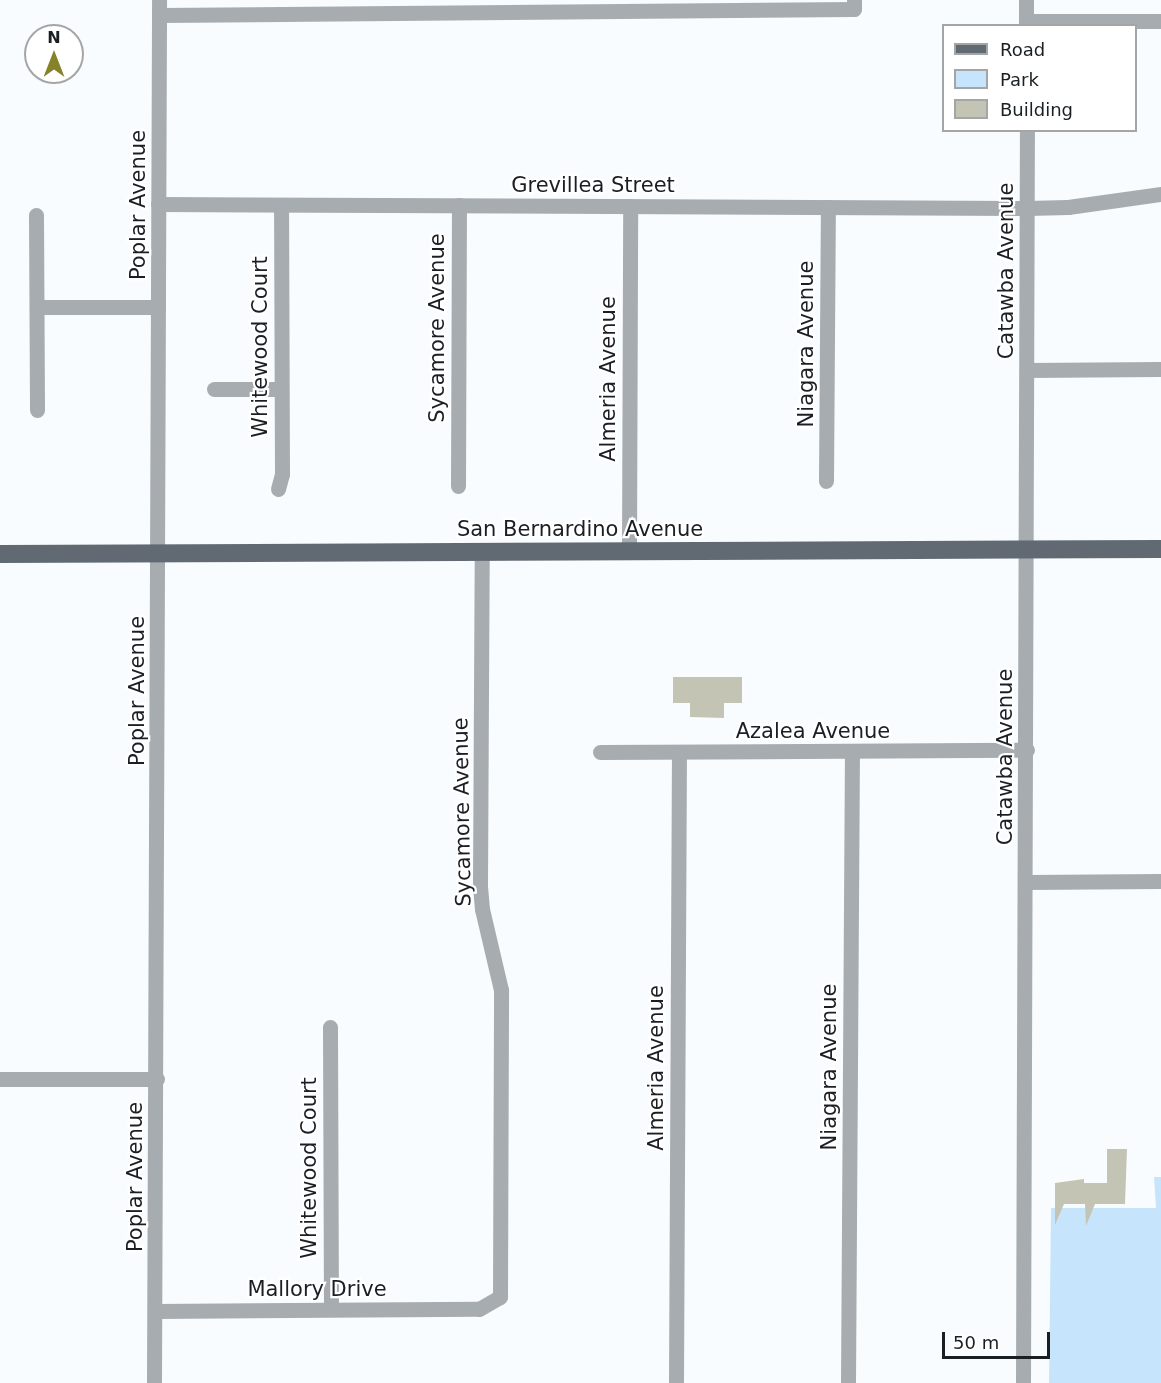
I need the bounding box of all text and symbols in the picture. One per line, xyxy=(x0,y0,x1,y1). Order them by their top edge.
north arrow xyxy=(24,24,84,84)
legend xyxy=(942,24,1137,132)
text: N xyxy=(47,28,61,47)
text: Road xyxy=(1000,39,1045,60)
text: Park xyxy=(1000,69,1039,90)
text: Building xyxy=(1000,99,1073,120)
street label: Poplar Avenue xyxy=(125,130,151,280)
street label: Grevillea Street xyxy=(511,172,675,198)
street label: Catawba Avenue xyxy=(993,183,1019,359)
street label: Sycamore Avenue xyxy=(424,233,450,423)
street label: Whitewood Court xyxy=(247,256,273,438)
street label: Niagara Avenue xyxy=(793,261,819,427)
street label: Almeria Avenue xyxy=(595,296,621,462)
street label: San Bernardino Avenue xyxy=(457,516,703,542)
street label: Poplar Avenue xyxy=(124,616,150,766)
street label: Catawba Avenue xyxy=(992,669,1018,845)
street label: Sycamore Avenue xyxy=(448,717,476,907)
street label: Azalea Avenue xyxy=(736,718,890,744)
street label: Niagara Avenue xyxy=(816,984,842,1150)
street label: Almeria Avenue xyxy=(643,985,669,1151)
street label: Whitewood Court xyxy=(296,1077,322,1259)
street label: Poplar Avenue xyxy=(122,1102,148,1252)
street label: Mallory Drive xyxy=(247,1276,387,1302)
scale bar xyxy=(945,1320,1053,1358)
text: 50 m xyxy=(953,1332,999,1353)

